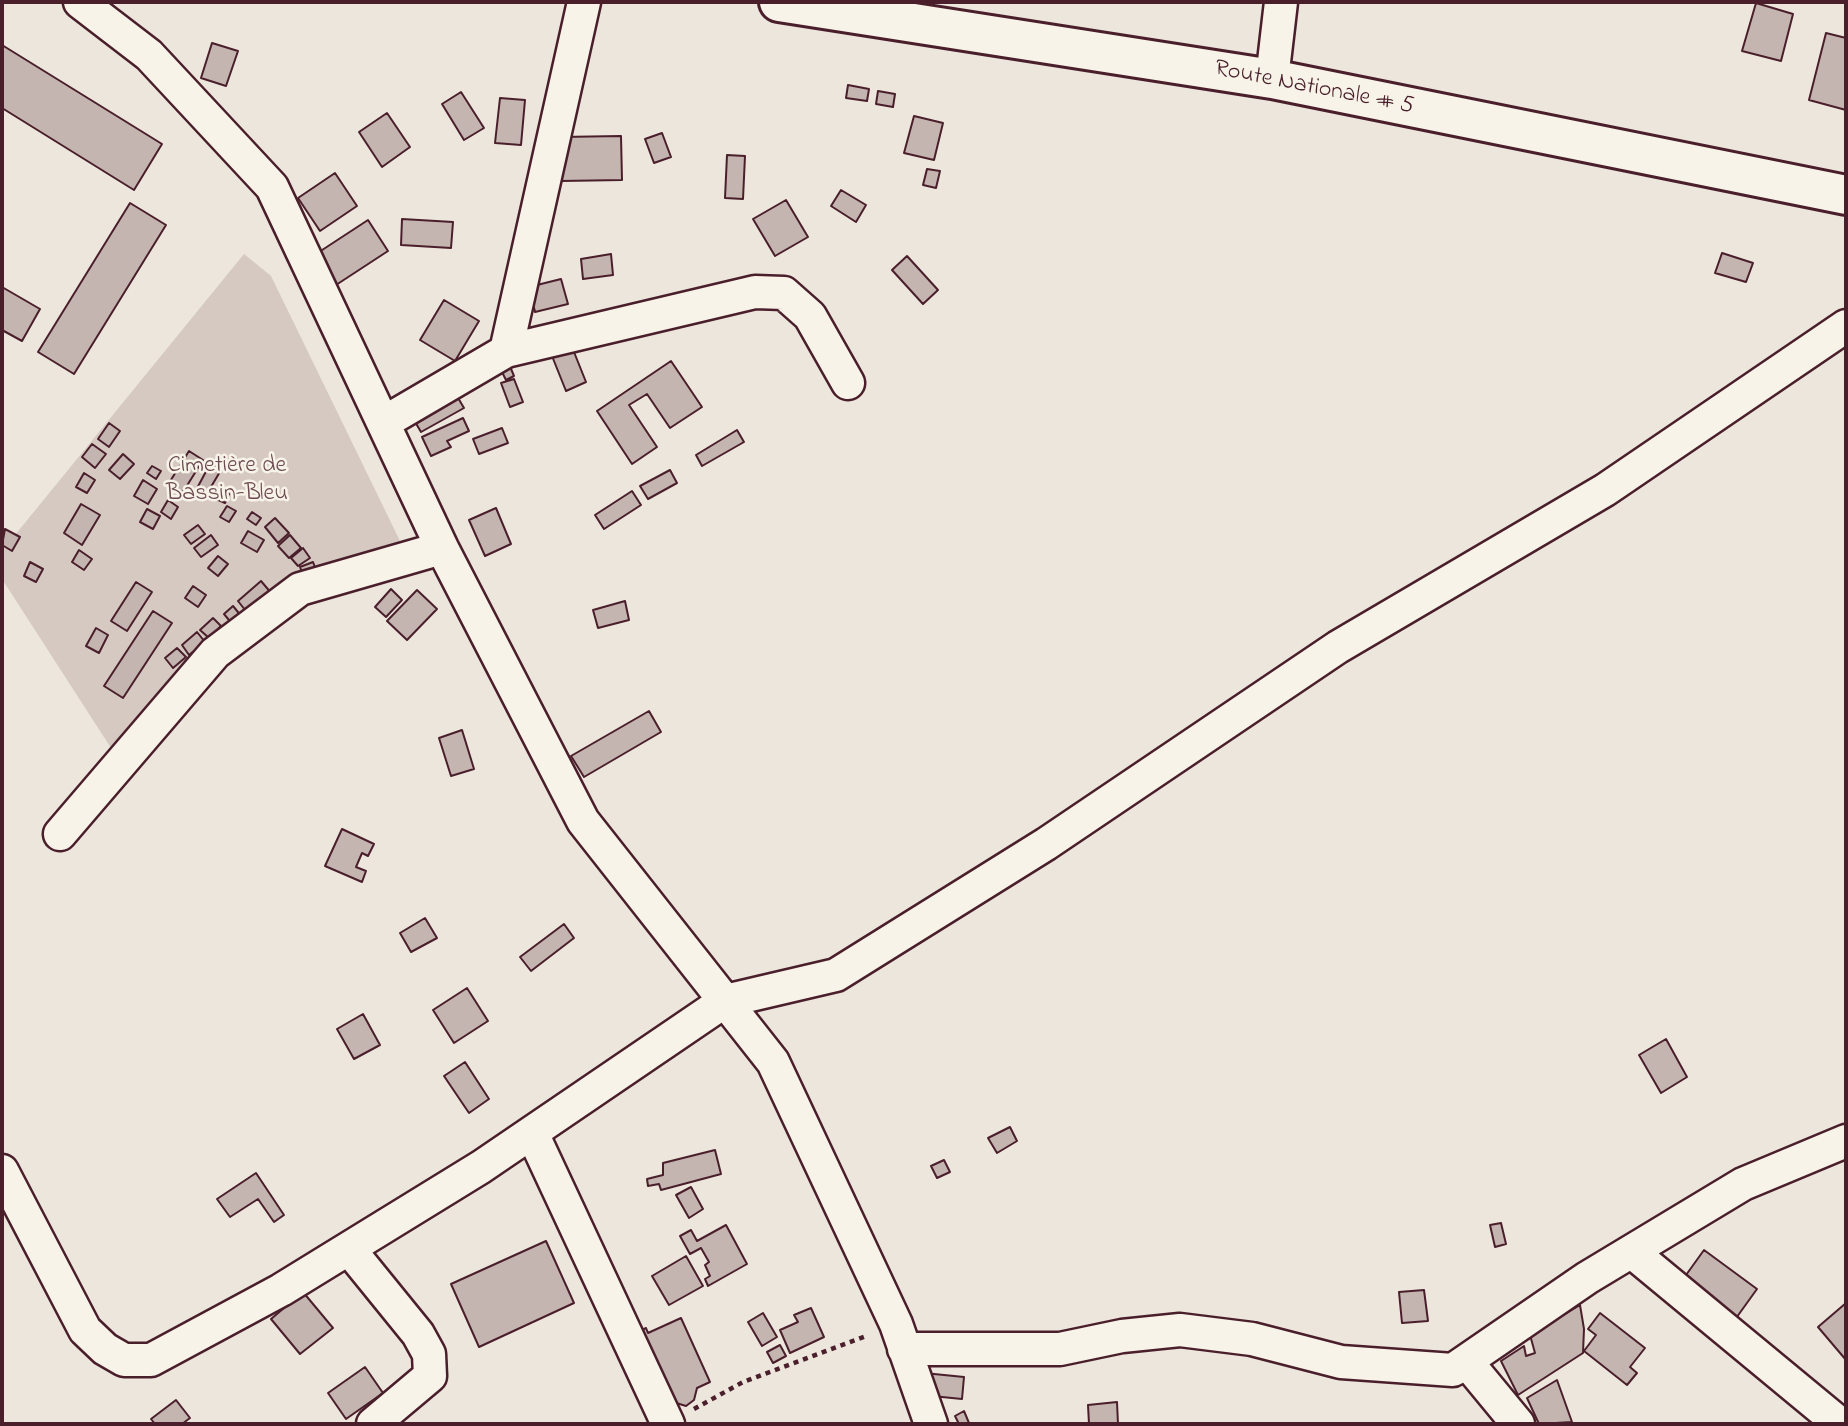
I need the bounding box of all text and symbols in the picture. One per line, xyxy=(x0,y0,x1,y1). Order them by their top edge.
street label: Route Nationale # 5 xyxy=(1212,56,1416,122)
park label: Cimetière de Bassin-Bleu xyxy=(166,453,288,509)

